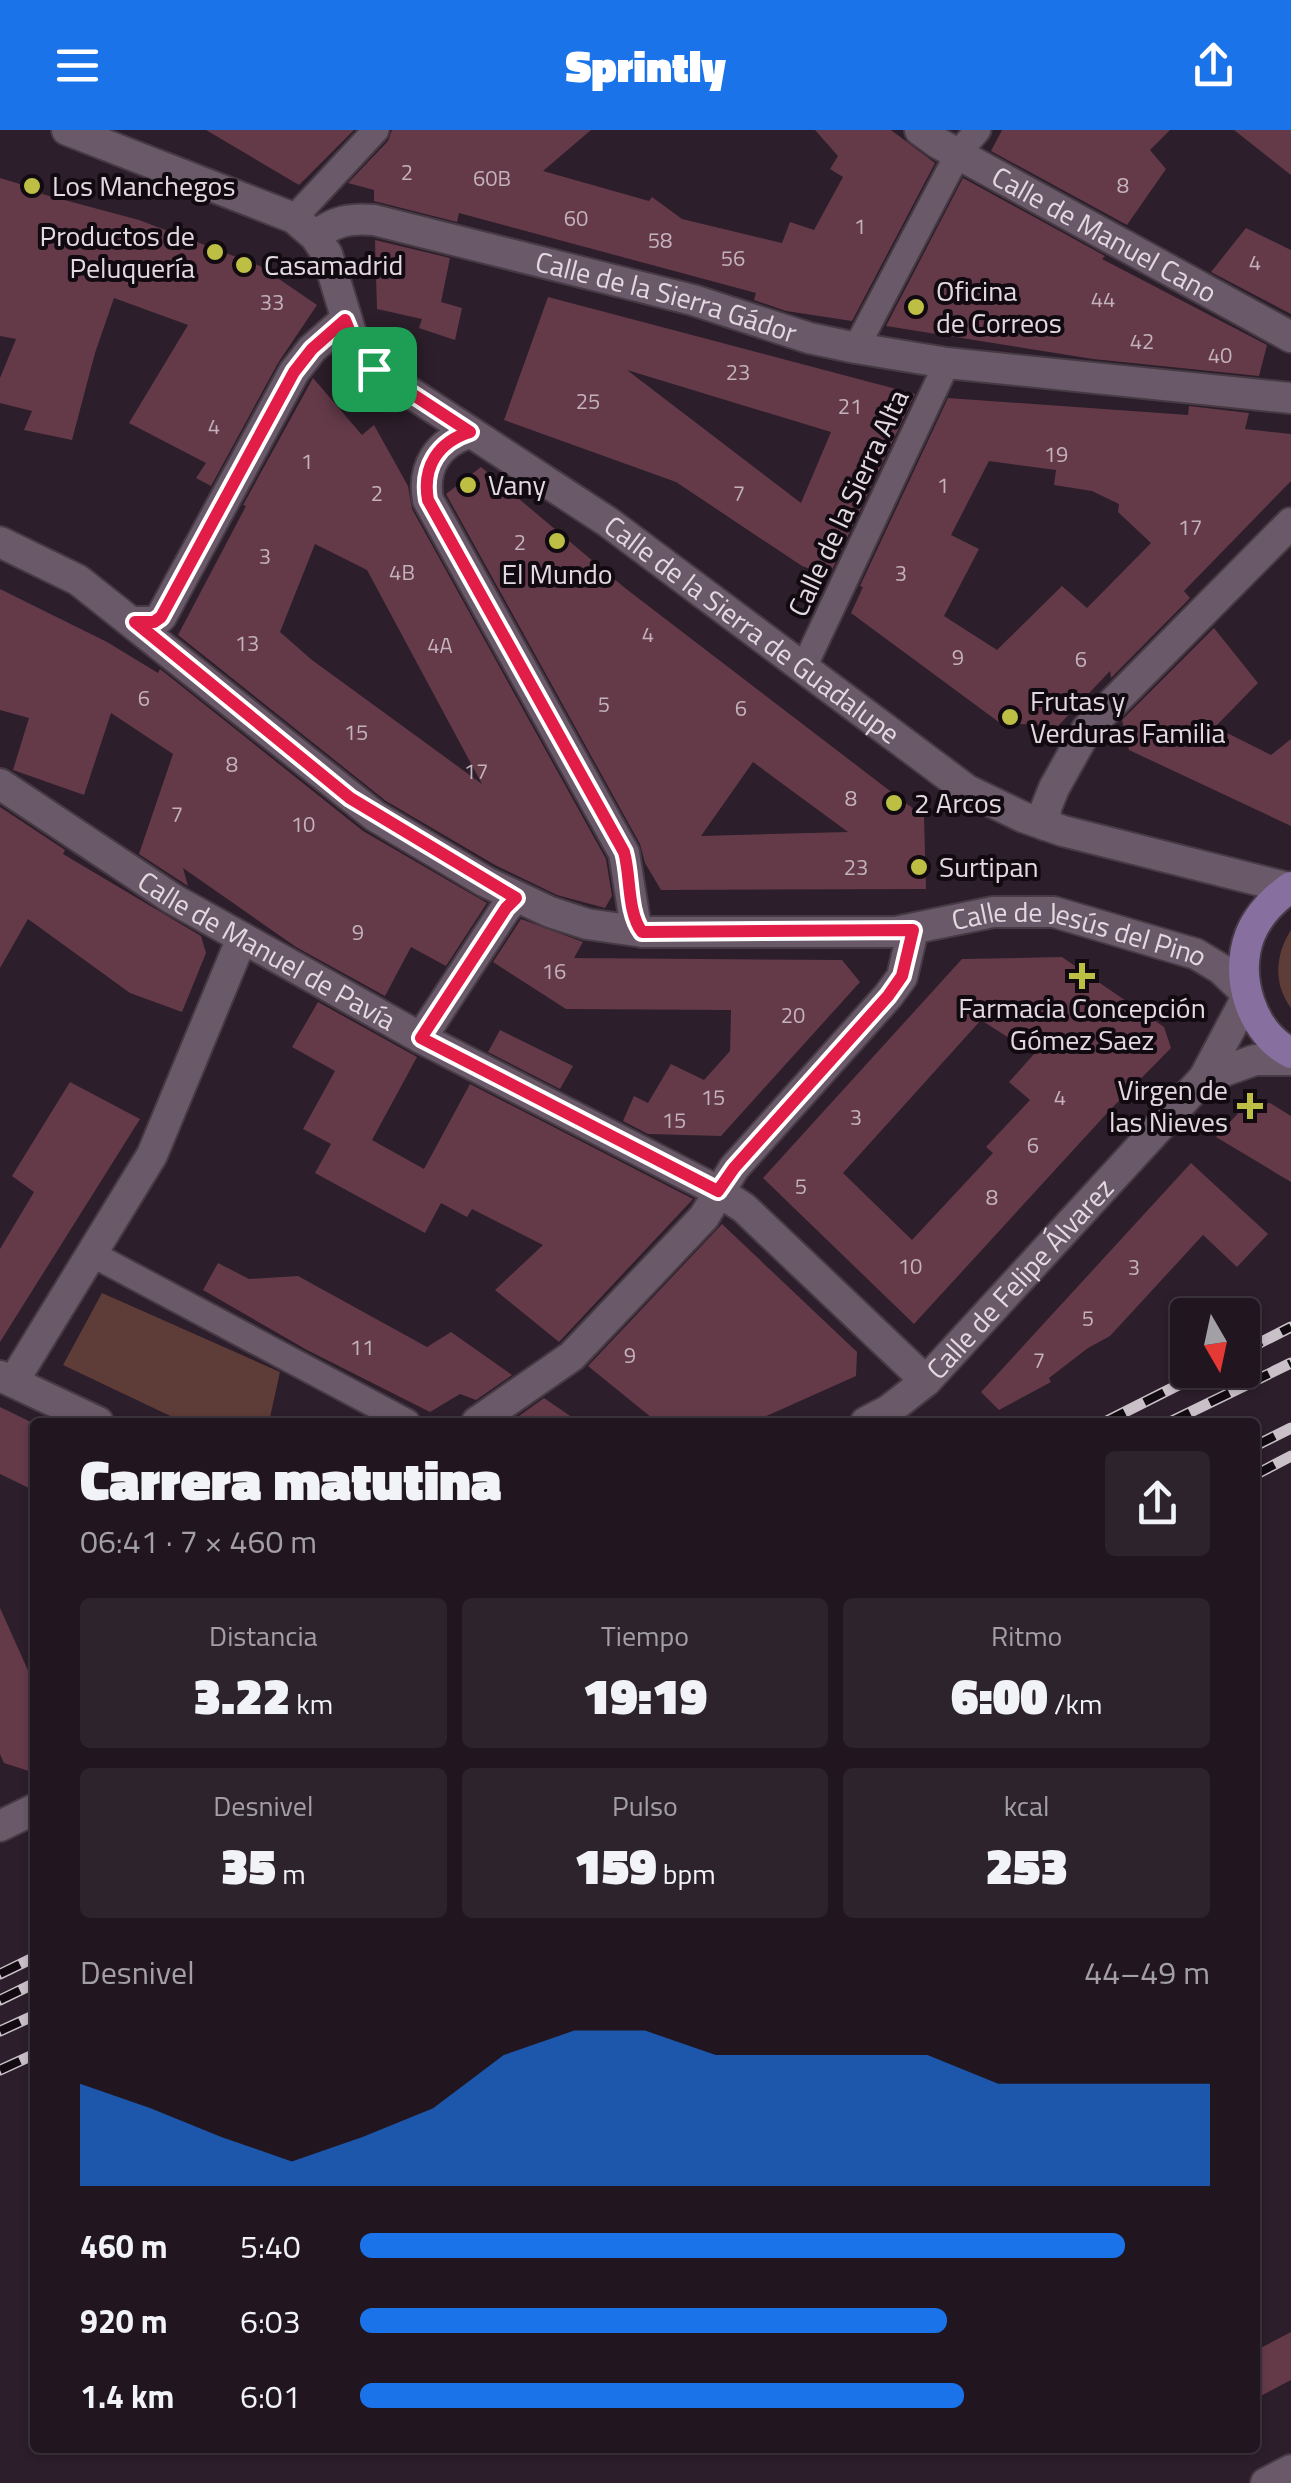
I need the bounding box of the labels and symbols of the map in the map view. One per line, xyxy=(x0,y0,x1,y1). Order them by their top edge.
house number: 2 xyxy=(401,155,413,189)
street label: Calle de Manuel Cano xyxy=(984,155,1225,313)
house number: 60B xyxy=(473,161,511,195)
place label: Los Manchegos xyxy=(52,164,235,207)
house number: 8 xyxy=(1117,168,1129,202)
marker: Los Manchegos xyxy=(21,175,43,197)
house number: 60 xyxy=(564,201,588,235)
house number: 1 xyxy=(854,209,866,243)
place label: Productos de Peluquería xyxy=(40,214,195,289)
house number: 58 xyxy=(648,223,672,257)
street label: Calle de la Sierra Gádor xyxy=(531,239,803,354)
marker: Productos de Peluquería xyxy=(204,241,226,263)
house number: 56 xyxy=(721,241,745,275)
place label: Casamadrid xyxy=(264,243,403,286)
house number: 4 xyxy=(1249,245,1261,279)
marker: Casamadrid xyxy=(233,254,255,276)
place label: Oficina de Correos xyxy=(936,269,1062,344)
house number: 44 xyxy=(1091,282,1115,316)
house number: 33 xyxy=(260,285,284,319)
marker: Oficina de Correos xyxy=(905,296,927,318)
house number: 42 xyxy=(1130,324,1154,358)
pin xyxy=(332,327,417,412)
house number: 40 xyxy=(1208,338,1232,372)
house number: 23 xyxy=(726,355,750,389)
street label: Calle de la Sierra Alta xyxy=(776,382,919,623)
house number: 25 xyxy=(576,384,600,418)
house number: 21 xyxy=(838,389,862,423)
house number: 4 xyxy=(208,409,220,443)
house number: 19 xyxy=(1044,437,1068,471)
house number: 1 xyxy=(301,444,313,478)
place label: Vany xyxy=(488,463,546,506)
house number: 1 xyxy=(937,468,949,502)
marker: Vany xyxy=(457,474,479,496)
house number: 2 xyxy=(371,476,383,510)
house number: 7 xyxy=(733,476,745,510)
street label: Calle de la Sierra de Guadalupe xyxy=(595,504,909,754)
house number: 17 xyxy=(1178,510,1202,544)
house number: 2 xyxy=(514,525,526,559)
marker: El Mundo xyxy=(546,530,568,552)
house number: 3 xyxy=(259,539,271,573)
place label: El Mundo xyxy=(501,552,613,595)
house number: 4B xyxy=(389,555,415,589)
house number: 3 xyxy=(895,556,907,590)
house number: 4 xyxy=(642,617,654,651)
house number: 13 xyxy=(235,626,259,660)
house number: 4A xyxy=(427,628,453,662)
house number: 9 xyxy=(952,640,964,674)
house number: 6 xyxy=(1075,642,1087,676)
place label: Frutas y Verduras Familia xyxy=(1030,679,1225,754)
house number: 6 xyxy=(138,681,150,715)
house number: 5 xyxy=(598,687,610,721)
house number: 6 xyxy=(735,691,747,725)
marker: Frutas y Verduras Familia xyxy=(999,706,1021,728)
house number: 15 xyxy=(344,715,368,749)
house number: 8 xyxy=(226,747,238,781)
house number: 17 xyxy=(464,754,488,788)
house number: 8 xyxy=(845,781,857,815)
place label: 2 Arcos xyxy=(914,781,1002,824)
marker: 2 Arcos xyxy=(883,792,905,814)
house number: 7 xyxy=(171,797,183,831)
house number: 10 xyxy=(291,807,315,841)
place label: Surtipan xyxy=(939,845,1039,888)
house number: 23 xyxy=(844,850,868,884)
marker: Surtipan xyxy=(908,856,930,878)
street label: Calle de Manuel de Pavía xyxy=(130,860,404,1041)
street label: Calle de Jesús del Pino xyxy=(947,890,1216,977)
house number: 9 xyxy=(352,915,364,949)
house number: 16 xyxy=(542,954,566,988)
marker: Farmacia Concepción Gómez Saez xyxy=(1071,965,1093,987)
place label: Farmacia Concepción Gómez Saez xyxy=(958,986,1206,1061)
house number: 20 xyxy=(781,998,805,1032)
place label: Virgen de las Nieves xyxy=(1109,1068,1228,1143)
house number: 15 xyxy=(701,1080,725,1114)
house number: 4 xyxy=(1054,1080,1066,1114)
marker: Virgen de las Nieves xyxy=(1237,1093,1263,1119)
house number: 3 xyxy=(850,1100,862,1134)
house number: 15 xyxy=(662,1103,686,1137)
house number: 6 xyxy=(1027,1128,1039,1162)
street label: Calle de Felipe Álvarez xyxy=(916,1168,1124,1389)
house number: 5 xyxy=(795,1169,807,1203)
house number: 8 xyxy=(986,1180,998,1214)
house number: 10 xyxy=(898,1249,922,1283)
house number: 3 xyxy=(1128,1250,1140,1284)
north arrow xyxy=(1170,1298,1260,1388)
house number: 5 xyxy=(1082,1301,1094,1335)
house number: 11 xyxy=(350,1330,374,1364)
house number: 9 xyxy=(624,1338,636,1372)
house number: 7 xyxy=(1033,1343,1045,1377)

